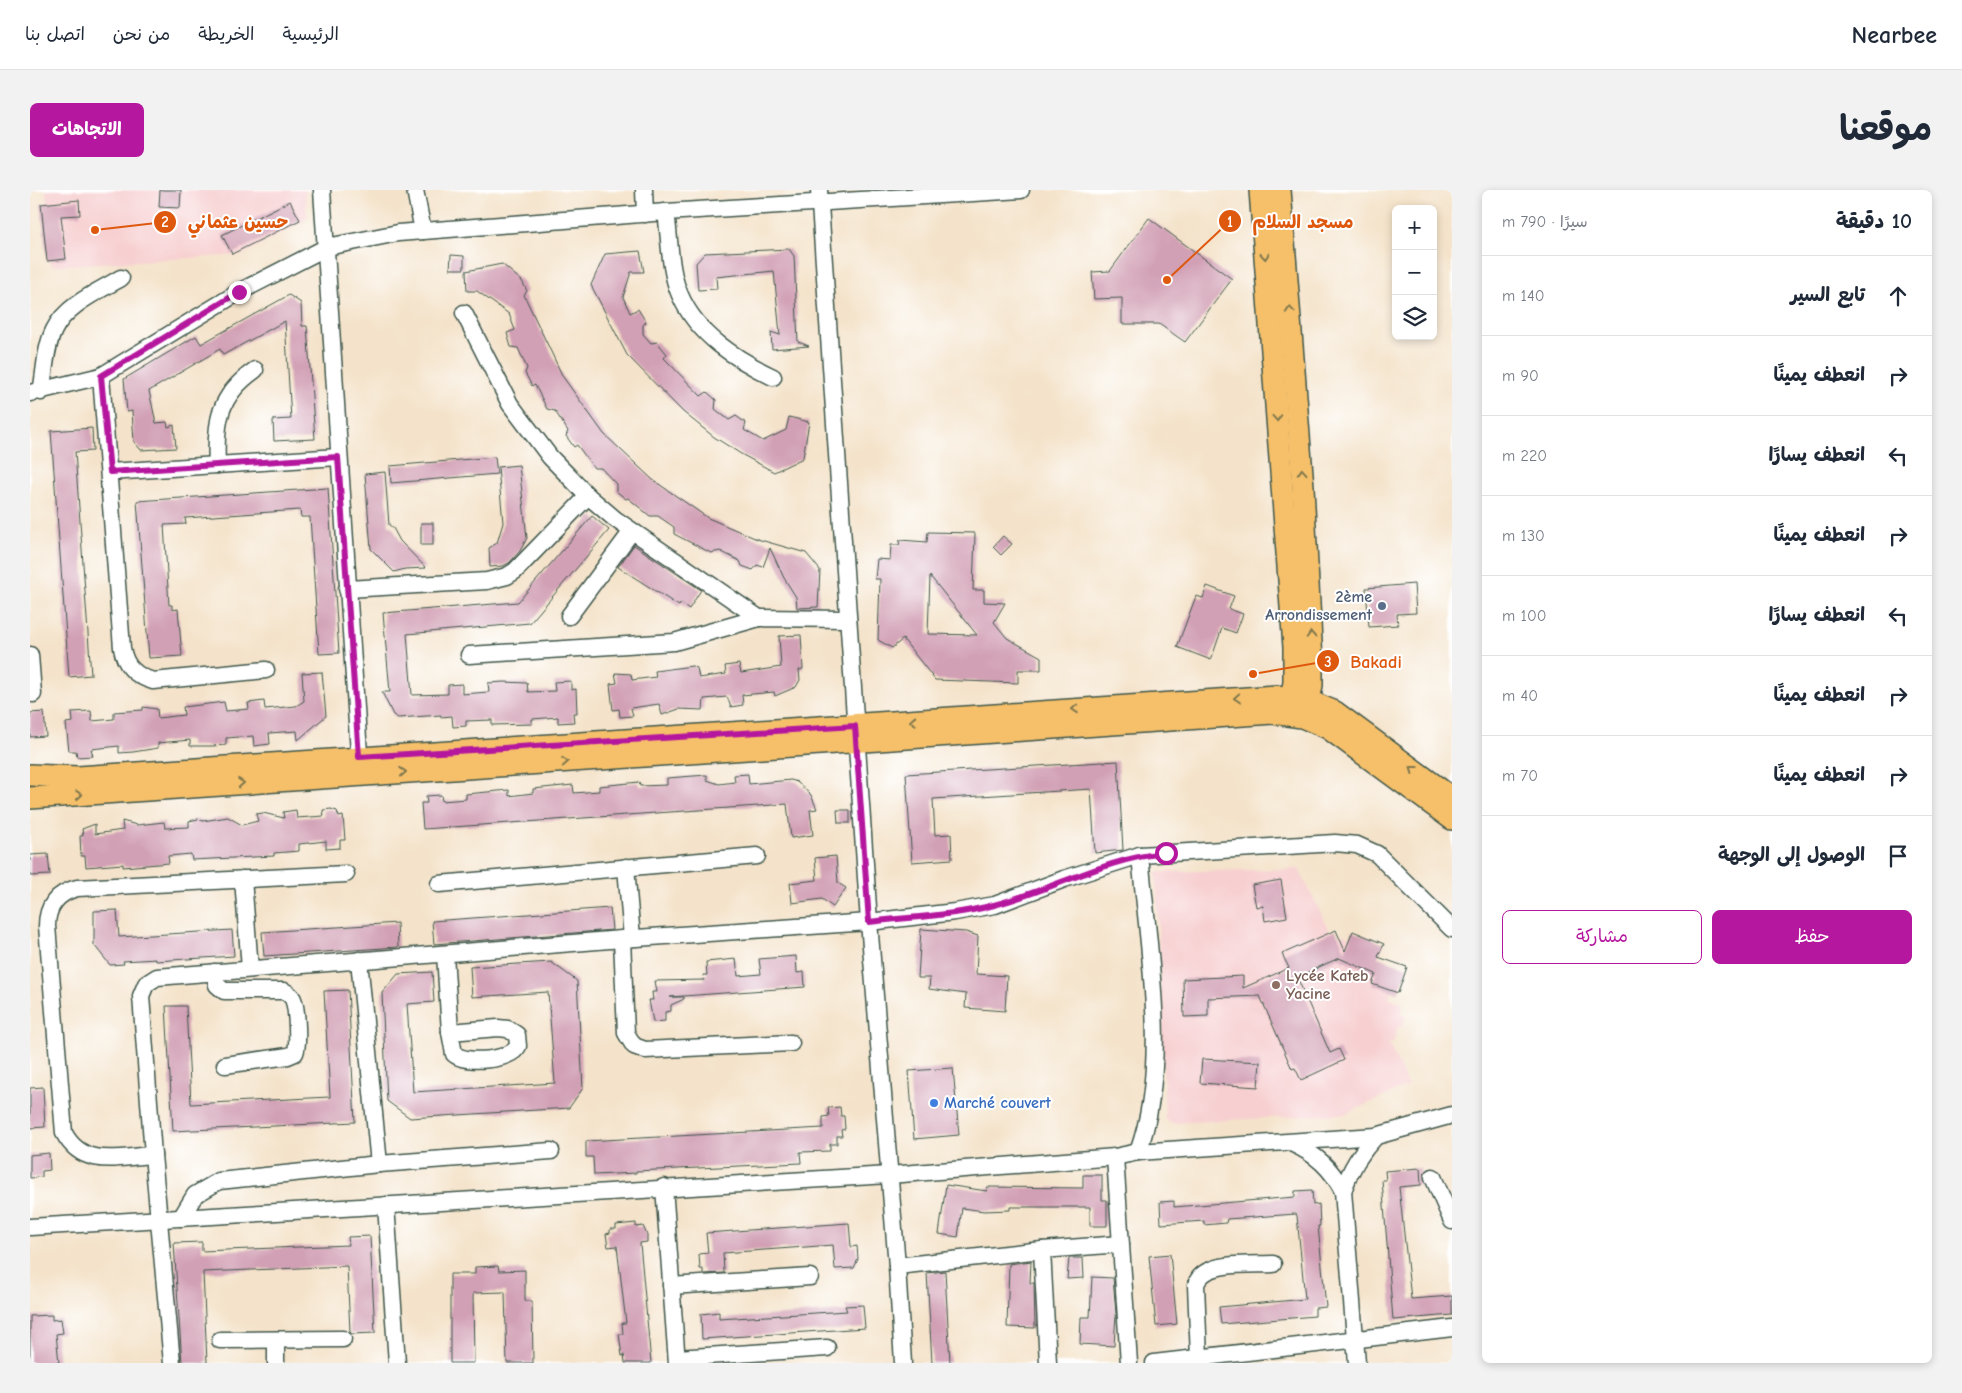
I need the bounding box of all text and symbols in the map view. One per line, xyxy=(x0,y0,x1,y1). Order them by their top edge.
text: Nearbee xyxy=(1852,21,1937,49)
text: اتصل بنا xyxy=(25,24,85,45)
text: من نحن xyxy=(113,24,170,45)
text: الخريطة xyxy=(198,24,254,45)
text: الرئيسية xyxy=(282,24,339,45)
button: الاتجاهات xyxy=(30,103,144,157)
text: موقعنا xyxy=(1839,108,1932,149)
callout: مسجد السلام xyxy=(1217,205,1363,238)
map controls xyxy=(1392,205,1437,340)
button: + xyxy=(1392,205,1437,250)
callout: حسين عثماني xyxy=(152,206,298,239)
text: 10 دقيقة xyxy=(1836,209,1912,233)
text: حسين عثماني xyxy=(188,212,288,238)
text: مسجد السلام xyxy=(1252,212,1354,236)
text: 2 xyxy=(161,213,169,231)
text: 1 xyxy=(1227,213,1233,231)
text: سيرًا · 790 m xyxy=(1502,213,1588,231)
button: − xyxy=(1392,250,1437,295)
one-way arrow xyxy=(1259,252,1270,260)
route end xyxy=(228,281,251,304)
icon: ahead xyxy=(1884,282,1912,310)
text: تابع السير xyxy=(1791,284,1865,306)
text: 140 m xyxy=(1502,287,1544,305)
button: layers xyxy=(1392,295,1437,340)
one-way arrow xyxy=(1284,306,1295,314)
icon: right xyxy=(1884,362,1912,390)
text: انعطف يمينًا xyxy=(1773,364,1865,386)
text: 90 m xyxy=(1502,367,1539,385)
one-way arrow xyxy=(1272,414,1283,422)
icon: left xyxy=(1884,442,1912,470)
text: انعطف يسارًا xyxy=(1768,444,1865,466)
text: 220 m xyxy=(1502,447,1547,465)
one-way arrow xyxy=(1297,468,1308,476)
icon: right xyxy=(1884,522,1912,550)
text: انعطف يمينًا xyxy=(1773,524,1865,546)
text: 130 m xyxy=(1502,527,1545,545)
place label: 2ème Arrondissement xyxy=(1265,588,1373,624)
marker: 2ème Arrondissement xyxy=(1376,600,1388,612)
icon: left xyxy=(1884,602,1912,630)
text: انعطف يسارًا xyxy=(1768,604,1865,626)
text: 100 m xyxy=(1502,607,1546,625)
one-way arrow xyxy=(1305,630,1316,638)
callout: Bakadi xyxy=(1315,645,1412,678)
text: Bakadi xyxy=(1350,652,1402,673)
text: 3 xyxy=(1324,653,1332,671)
icon: right xyxy=(1884,682,1912,710)
text: انعطف يمينًا xyxy=(1773,684,1865,706)
text: 40 m xyxy=(1502,687,1538,705)
one-way arrow xyxy=(1233,693,1241,704)
one-way arrow xyxy=(1071,703,1079,714)
one-way arrow xyxy=(909,715,917,726)
one-way arrow xyxy=(561,756,569,767)
icon: right xyxy=(1884,762,1912,790)
text: انعطف يمينًا xyxy=(1773,764,1865,786)
one-way arrow xyxy=(399,767,407,778)
one-way arrow xyxy=(1410,767,1419,775)
text: 70 m xyxy=(1502,767,1538,785)
one-way arrow xyxy=(237,778,245,789)
one-way arrow xyxy=(75,789,83,800)
route start xyxy=(1155,842,1178,865)
icon: arrive xyxy=(1884,842,1912,870)
text: الوصول إلى الوجهة xyxy=(1718,844,1865,866)
button: مشاركة xyxy=(1502,910,1702,964)
button: حفظ xyxy=(1712,910,1912,964)
place label: Lycée Kateb Yacine xyxy=(1286,967,1368,1003)
marker: Lycée Kateb Yacine xyxy=(1270,979,1282,991)
place label: Marché couvert xyxy=(944,1094,1051,1112)
marker: Marché couvert xyxy=(928,1097,940,1109)

